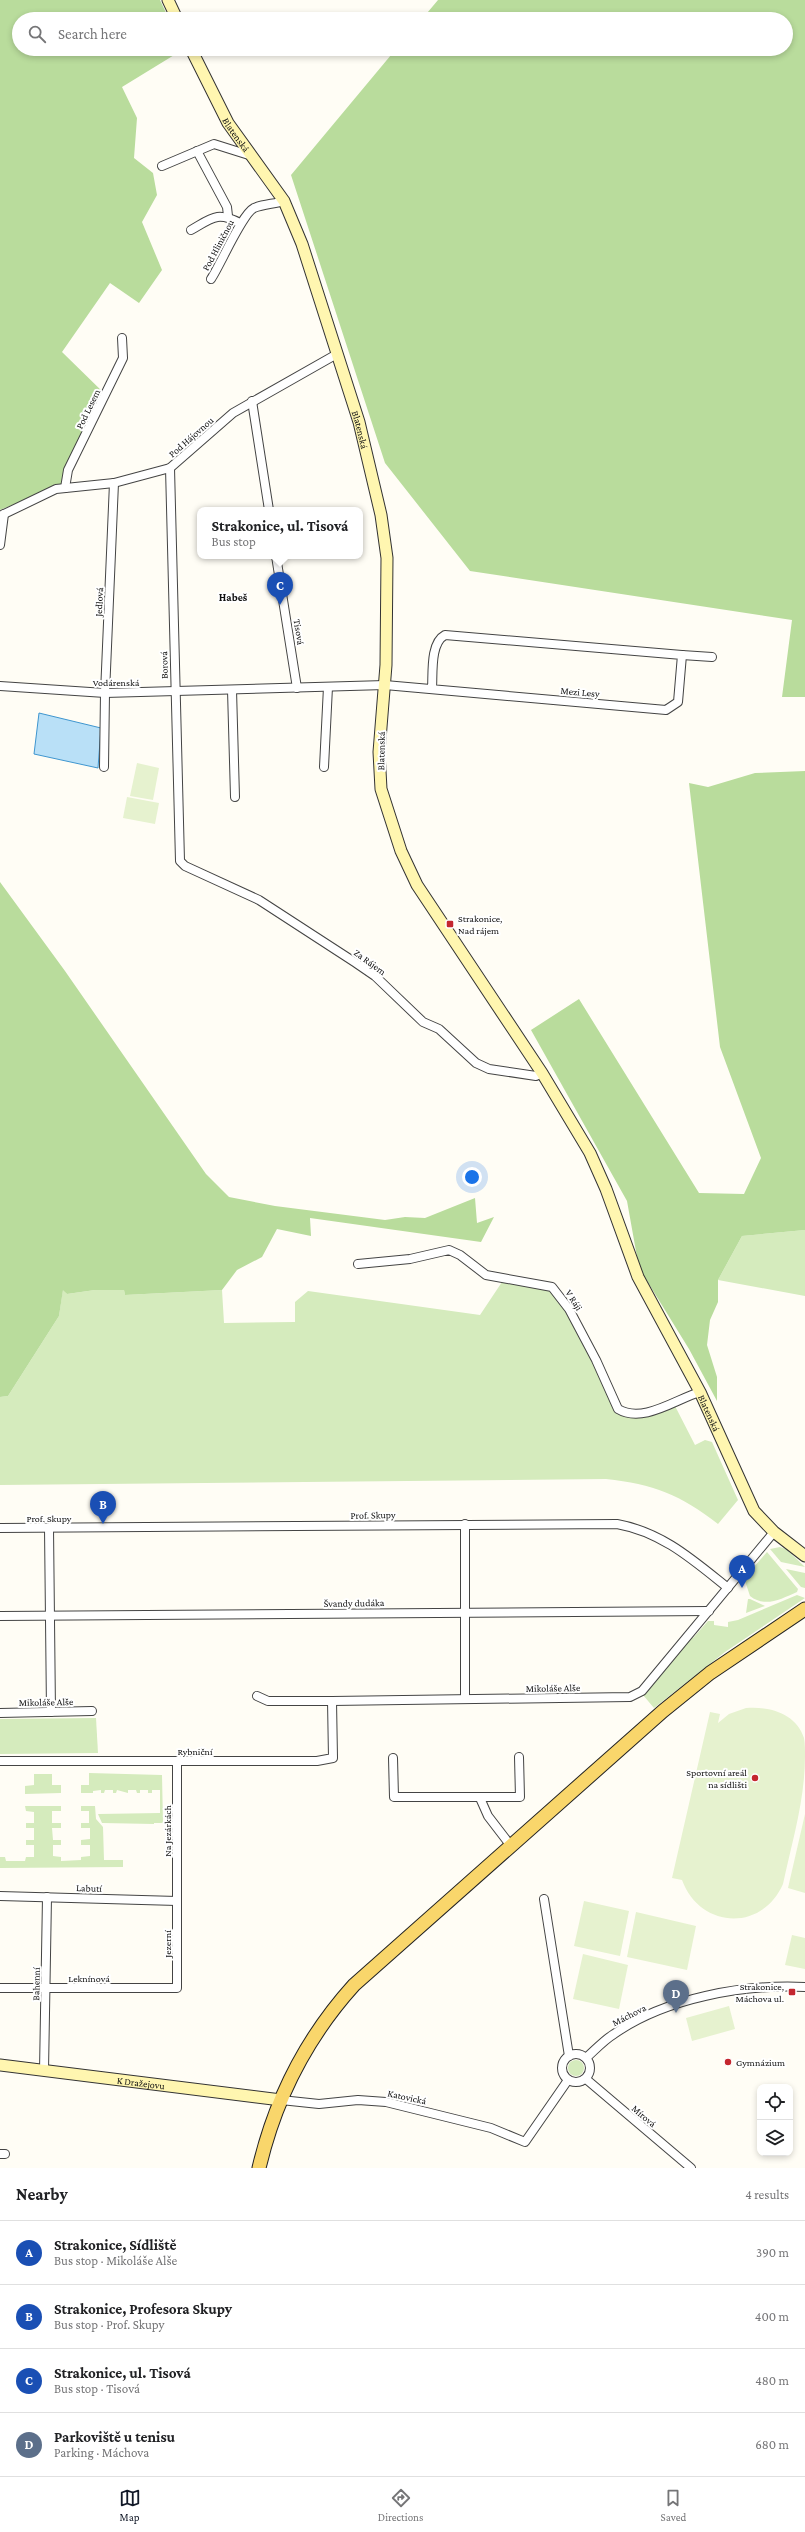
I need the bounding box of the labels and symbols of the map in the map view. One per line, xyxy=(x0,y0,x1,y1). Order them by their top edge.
street label: Blatenská xyxy=(221,116,252,154)
street label: Pod Hliničnou xyxy=(200,217,236,273)
street label: Pod Lesem xyxy=(74,387,102,431)
street label: Blatenská xyxy=(350,409,371,450)
street label: Pod Hájovnou xyxy=(166,414,217,460)
pin: C xyxy=(267,572,293,605)
street label: Jedlová xyxy=(93,587,105,618)
district label: Habeš xyxy=(219,591,248,603)
street label: Tisová xyxy=(292,618,307,646)
street label: Borová xyxy=(158,651,170,679)
street label: Vodárenská xyxy=(93,677,140,688)
street label: Mezi Lesy xyxy=(560,685,600,699)
street label: Blatenská xyxy=(375,731,387,771)
place label: Strakonice, Nad rájem xyxy=(458,913,502,937)
marker: Strakonice, Nad rájem xyxy=(445,919,455,929)
street label: Za Rájem xyxy=(351,947,388,978)
your location xyxy=(462,1167,482,1187)
street label: V Ráji xyxy=(562,1287,585,1313)
street label: Blatenská xyxy=(696,1393,723,1433)
pin: B xyxy=(90,1491,116,1524)
street label: Prof. Skupy xyxy=(350,1509,396,1521)
street label: Prof. Skupy xyxy=(27,1513,72,1524)
pin: A xyxy=(729,1555,755,1588)
street label: Švandy dudáka xyxy=(324,1597,385,1609)
street label: Mikoláše Alše xyxy=(526,1682,581,1694)
street label: Mikoláše Alše xyxy=(19,1696,74,1708)
street label: Rybniční xyxy=(177,1746,213,1757)
place label: Sportovní areál na sídlišti xyxy=(686,1767,747,1790)
marker: Sportovní areál na sídlišti xyxy=(750,1773,760,1783)
street label: Na Jezárkách xyxy=(162,1805,173,1857)
street label: Labutí xyxy=(76,1882,103,1894)
street label: Jezerní xyxy=(162,1930,173,1959)
street label: Bahenní xyxy=(30,1967,42,2001)
street label: Leknínová xyxy=(68,1973,110,1984)
pin: D xyxy=(663,1980,689,2013)
place label: Strakonice, Máchova ul. xyxy=(735,1981,784,2004)
marker: Strakonice, Máchova ul. xyxy=(787,1987,797,1997)
street label: Máchova xyxy=(610,2002,648,2028)
marker: Gymnázium xyxy=(723,2057,733,2067)
place label: Gymnázium xyxy=(736,2057,785,2068)
street label: K Dražejovu xyxy=(116,2074,166,2091)
street label: Katovická xyxy=(387,2088,428,2107)
street label: Mírová xyxy=(630,2103,659,2130)

